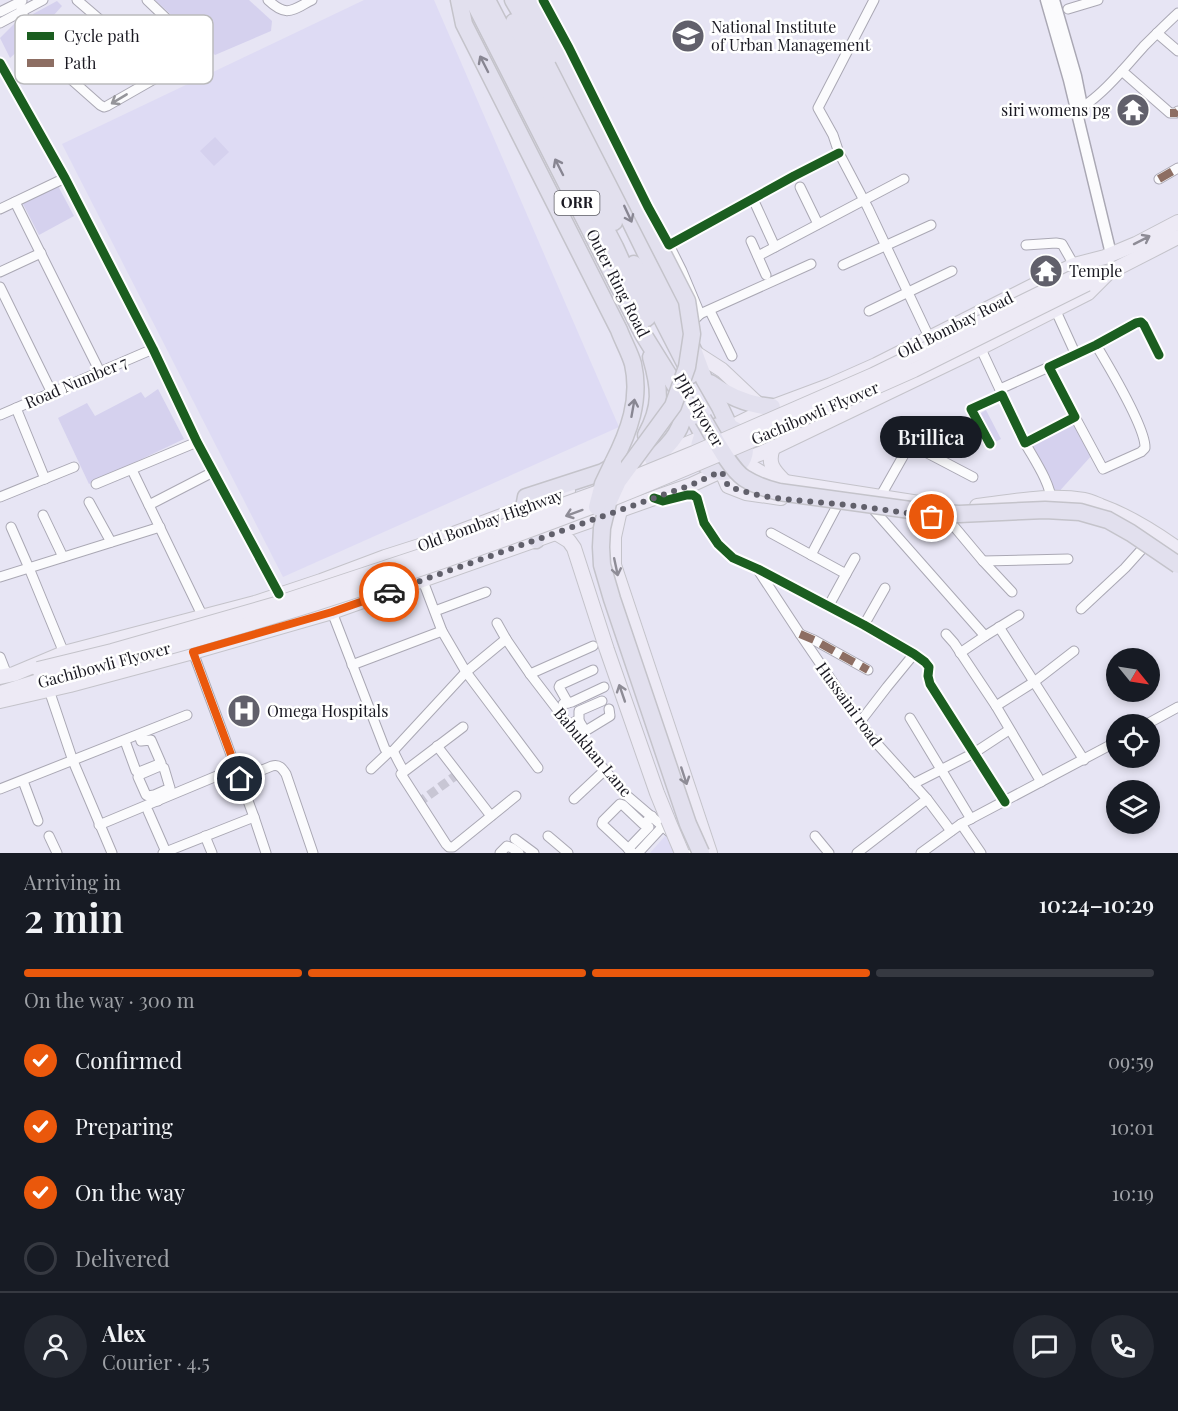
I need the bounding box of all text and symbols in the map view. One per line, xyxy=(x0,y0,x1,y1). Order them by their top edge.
legend xyxy=(15,15,213,84)
place label: National Institute of Urban Management xyxy=(711,16,871,55)
school or university icon: National Institute of Urban Management xyxy=(670,18,706,54)
text: Cycle path xyxy=(64,25,140,46)
text: Path xyxy=(64,52,97,73)
one-way arrow xyxy=(478,56,490,73)
temple icon: siri womens pg xyxy=(1115,92,1151,128)
one-way arrow xyxy=(111,94,128,106)
place label: siri womens pg xyxy=(1001,99,1111,120)
one-way arrow xyxy=(553,158,564,176)
road number: ORR xyxy=(554,191,600,215)
one-way arrow xyxy=(622,204,634,222)
street label: Outer Ring Road xyxy=(582,225,655,341)
one-way arrow xyxy=(1133,234,1151,246)
temple icon: Temple xyxy=(1028,253,1064,289)
place label: Temple xyxy=(1069,260,1122,281)
street label: Old Bombay Road xyxy=(893,286,1016,363)
street label: Road Number 7 xyxy=(21,350,131,413)
street label: PJR Flyover xyxy=(670,369,729,450)
street label: Gachibowli Flyover xyxy=(748,376,882,449)
one-way arrow xyxy=(628,399,639,418)
callout: Brillica xyxy=(881,415,983,457)
text: Brillica xyxy=(898,423,964,450)
street label: Old Bombay Highway xyxy=(414,483,566,556)
pin xyxy=(906,491,957,542)
icon: bag xyxy=(915,500,948,533)
one-way arrow xyxy=(565,508,584,519)
one-way arrow xyxy=(611,557,622,577)
courier xyxy=(359,562,419,622)
icon: car xyxy=(373,576,406,609)
street label: Gachibowli Flyover xyxy=(35,637,173,692)
north arrow xyxy=(1106,648,1160,702)
map controls xyxy=(1106,648,1160,834)
street label: Hussaini road xyxy=(812,657,887,750)
one-way arrow xyxy=(615,684,626,703)
hospital icon: Omega Hospitals xyxy=(226,693,262,729)
place label: Omega Hospitals xyxy=(267,700,388,721)
street label: Babukhan Lane xyxy=(550,703,637,801)
button: locate xyxy=(1106,714,1160,768)
pin xyxy=(214,753,265,804)
icon: home xyxy=(223,762,256,795)
one-way arrow xyxy=(679,766,690,785)
button: layers xyxy=(1106,780,1160,834)
text: Arriving in xyxy=(24,868,121,895)
text: 10:24–10:29 xyxy=(1039,889,1154,919)
text: 2 min xyxy=(24,891,124,943)
text: On the way · 300 m xyxy=(24,986,195,1013)
icon: check xyxy=(24,1044,57,1077)
text: Confirmed xyxy=(75,1045,182,1075)
text: 09:59 xyxy=(1108,1047,1154,1074)
icon: check xyxy=(24,1110,57,1143)
text: Preparing xyxy=(75,1111,173,1141)
text: 10:01 xyxy=(1110,1113,1154,1140)
icon: check xyxy=(24,1176,57,1209)
text: On the way xyxy=(75,1177,185,1207)
text: 10:19 xyxy=(1112,1179,1154,1206)
text: Delivered xyxy=(75,1243,170,1273)
button: person xyxy=(24,1315,87,1378)
button: chat xyxy=(1013,1315,1076,1378)
button: phone xyxy=(1091,1315,1154,1378)
text: Alex xyxy=(102,1318,146,1348)
text: Courier · 4.5 xyxy=(102,1348,210,1375)

